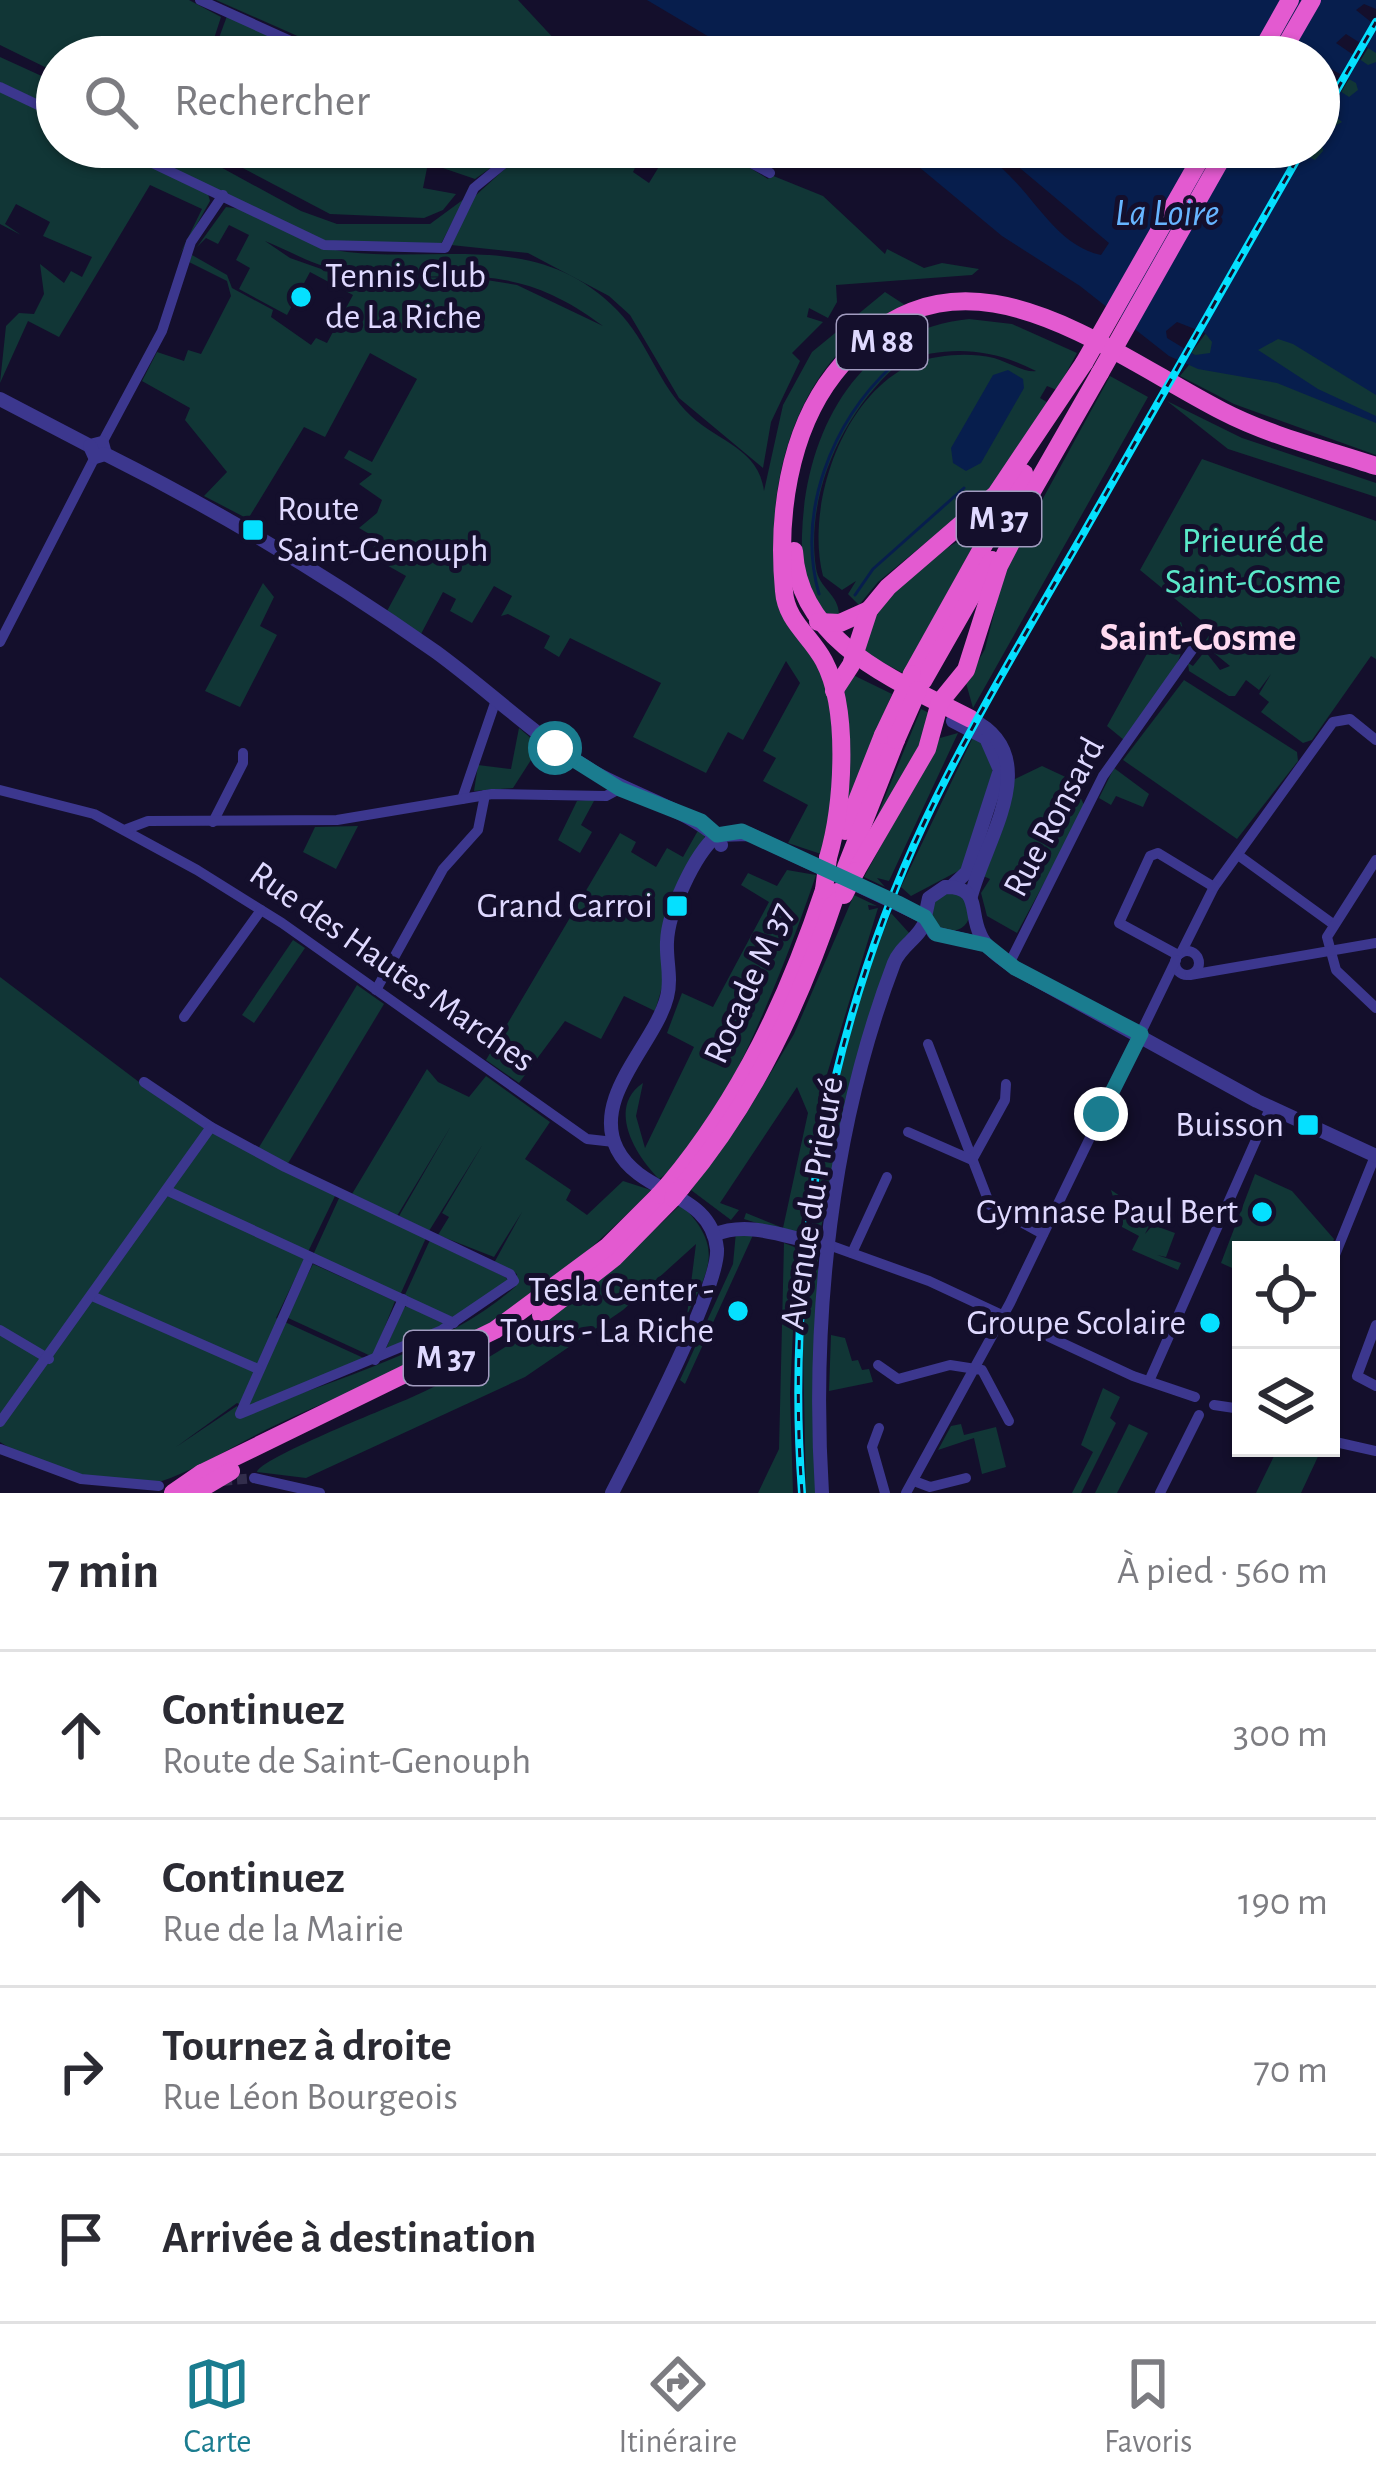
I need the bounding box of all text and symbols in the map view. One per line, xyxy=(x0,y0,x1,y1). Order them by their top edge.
search box xyxy=(36,36,1340,168)
icon: search xyxy=(78,69,144,135)
text: Rechercher xyxy=(174,79,370,124)
water label: La Loire xyxy=(1115,194,1219,233)
place label: Tennis Club de La Riche xyxy=(325,258,486,335)
marker: Tennis Club de La Riche xyxy=(288,284,314,310)
road number: M 88 xyxy=(837,315,927,369)
place label: Route Saint-Genouph xyxy=(277,491,488,568)
road number: M 37 xyxy=(957,492,1041,546)
marker: Route Saint-Genouph xyxy=(240,517,266,543)
park label: Prieuré de Saint-Cosme xyxy=(1165,523,1341,600)
district label: Saint-Cosme xyxy=(1100,619,1296,658)
route start xyxy=(528,721,582,775)
street label: Rue Ronsard xyxy=(997,731,1111,903)
street label: Rue des Hautes Marches xyxy=(243,855,541,1079)
place label: Grand Carroi xyxy=(477,888,653,924)
marker: Grand Carroi xyxy=(664,893,690,919)
street label: Rocade M 37 xyxy=(698,897,800,1069)
street label: Avenue du Prieuré xyxy=(774,1074,850,1332)
route end xyxy=(1074,1087,1128,1141)
place label: Buisson xyxy=(1175,1107,1284,1143)
marker: Buisson xyxy=(1295,1112,1321,1138)
place label: Gymnase Paul Bert xyxy=(976,1194,1239,1230)
marker: Gymnase Paul Bert xyxy=(1249,1199,1275,1225)
map controls xyxy=(1232,1241,1340,1457)
button: locate xyxy=(1232,1241,1340,1349)
place label: Tesla Center - Tours - La Riche xyxy=(500,1272,714,1349)
marker: Tesla Center - Tours - La Riche xyxy=(725,1298,751,1324)
place label: Groupe Scolaire xyxy=(966,1305,1186,1341)
marker: Groupe Scolaire xyxy=(1197,1310,1223,1336)
road number: M 37 xyxy=(404,1331,488,1385)
button: layers xyxy=(1232,1349,1340,1457)
text: 7 min xyxy=(48,1546,159,1597)
text: À pied · 560 m xyxy=(1117,1552,1328,1591)
text: Continuez xyxy=(162,1688,345,1733)
icon: ahead xyxy=(48,1702,114,1768)
text: 300 m xyxy=(1233,1715,1328,1754)
text: Route de Saint-Genouph xyxy=(162,1742,531,1781)
text: Continuez xyxy=(162,1856,345,1901)
icon: ahead xyxy=(48,1870,114,1936)
text: 190 m xyxy=(1238,1883,1328,1922)
text: Rue de la Mairie xyxy=(162,1910,404,1949)
text: Tournez à droite xyxy=(162,2024,452,2069)
icon: right xyxy=(48,2038,114,2104)
text: 70 m xyxy=(1254,2051,1328,2090)
text: Rue Léon Bourgeois xyxy=(162,2078,458,2117)
icon: arrive xyxy=(48,2206,114,2272)
text: Arrivée à destination xyxy=(162,2216,536,2261)
tab: Carte xyxy=(183,2351,251,2463)
tab: Itinéraire xyxy=(618,2351,737,2463)
tab: Favoris xyxy=(1104,2351,1192,2463)

